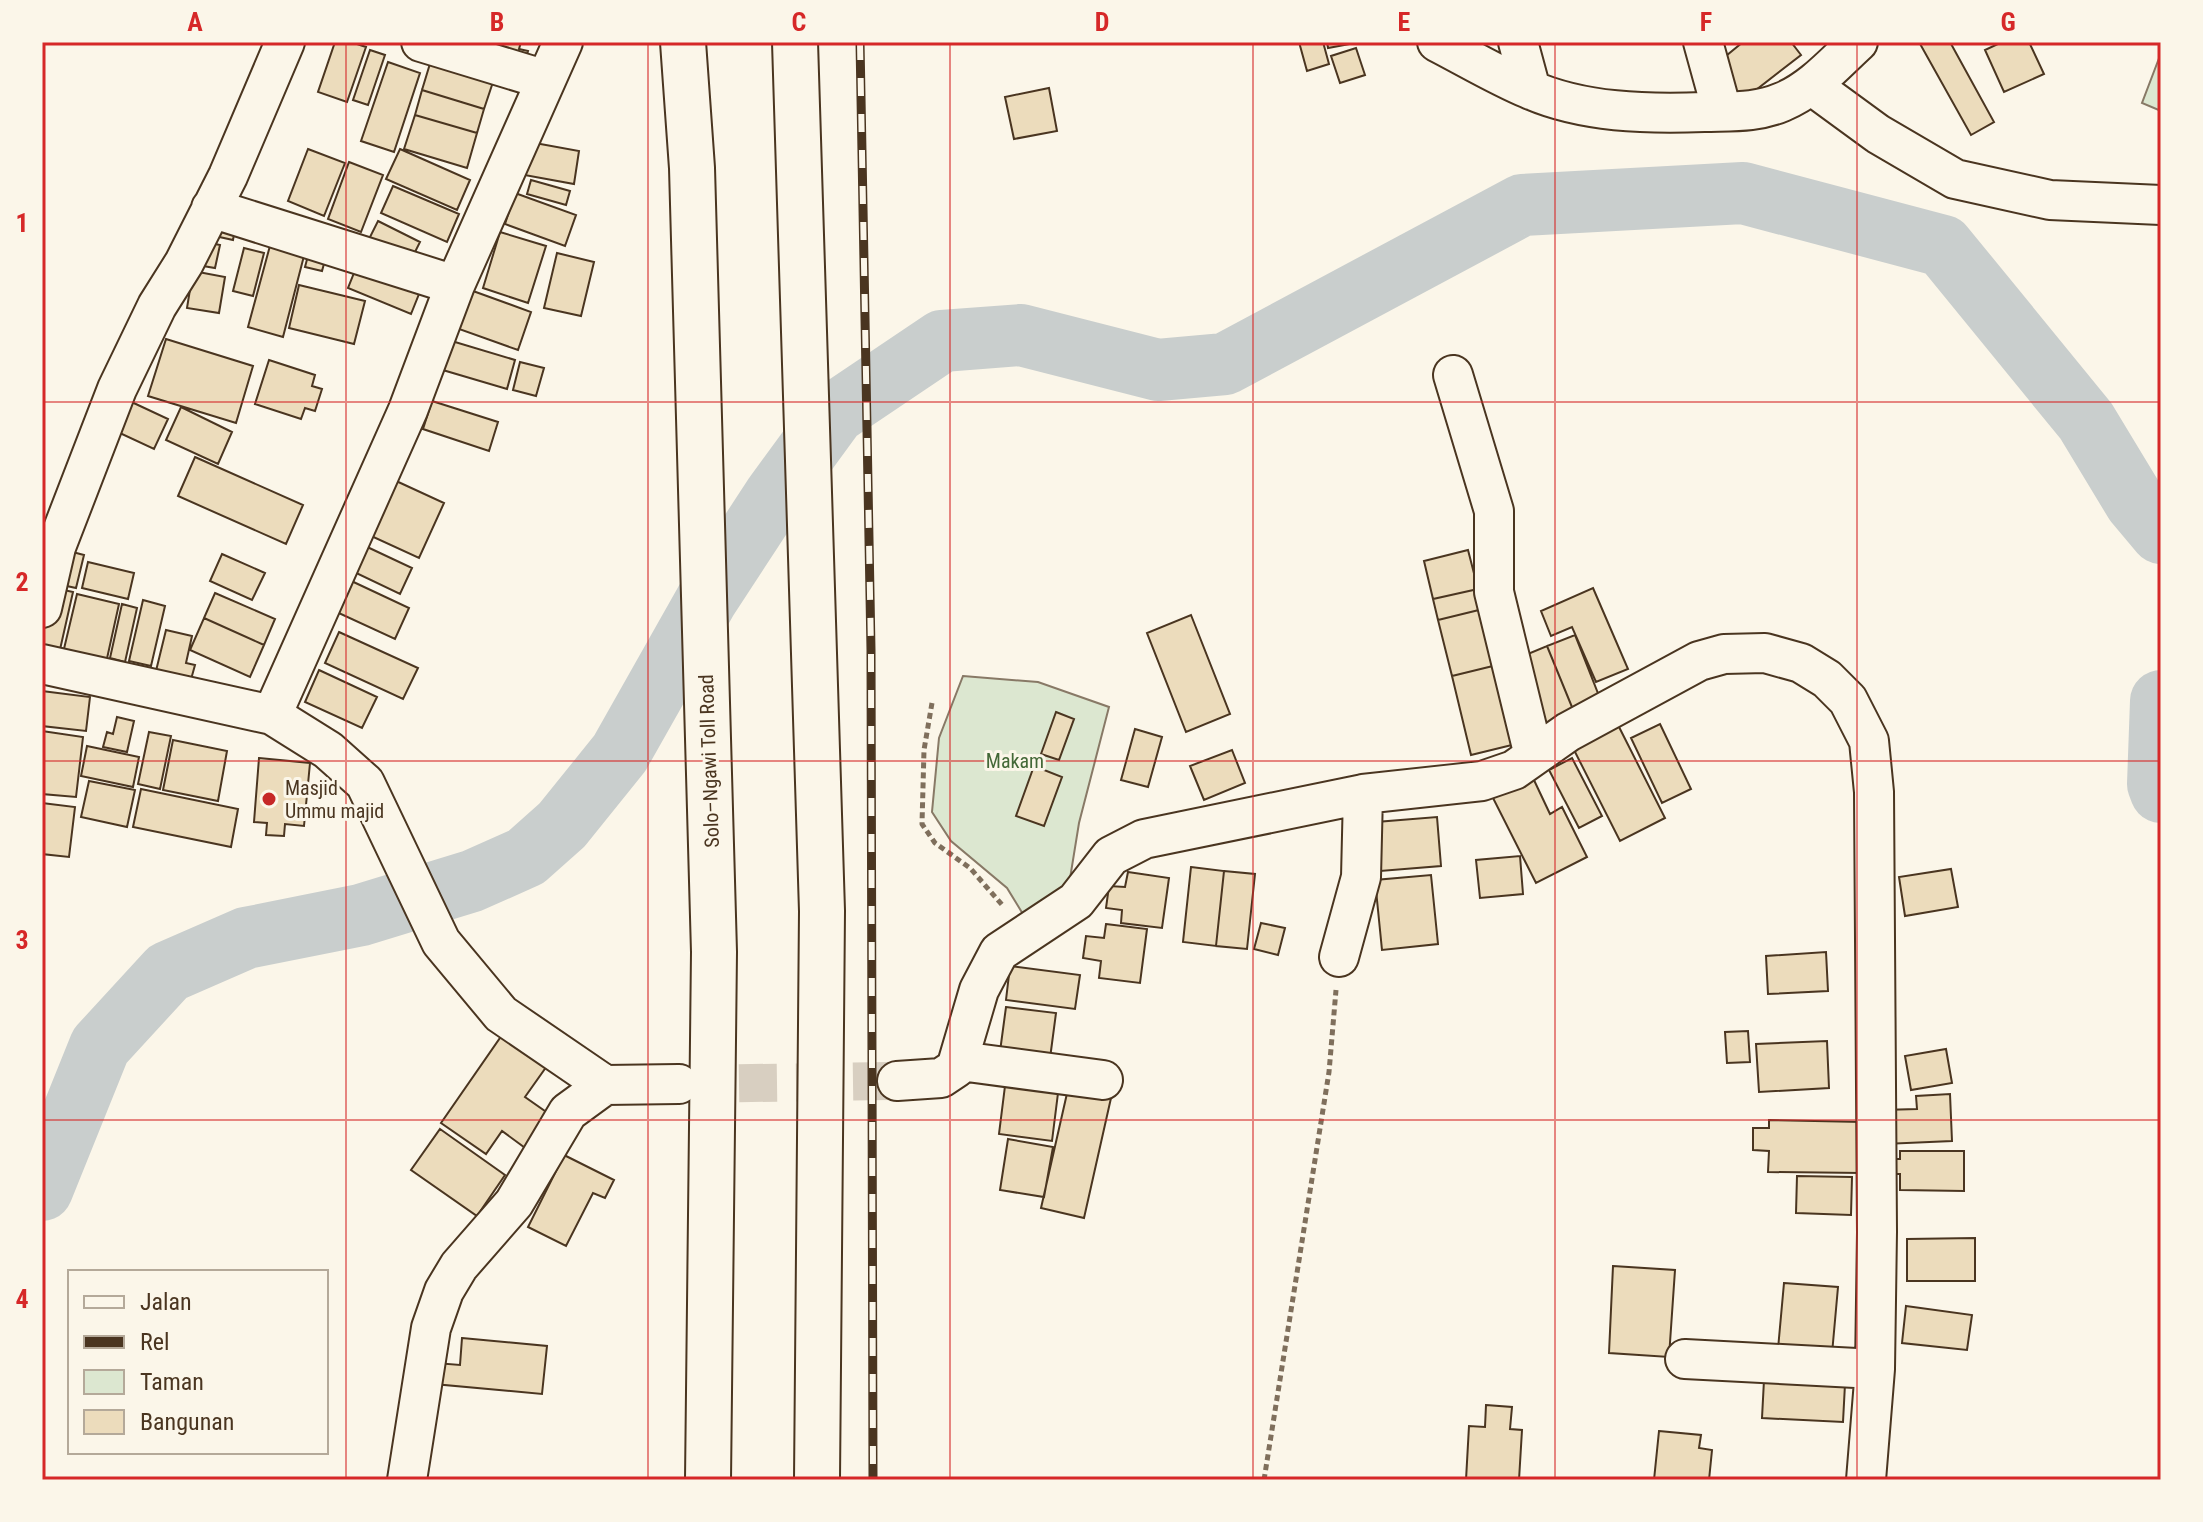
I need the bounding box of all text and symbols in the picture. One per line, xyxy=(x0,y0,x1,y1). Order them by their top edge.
text: A xyxy=(187,7,203,37)
text: B xyxy=(490,7,504,37)
text: C xyxy=(792,7,807,37)
text: D xyxy=(1095,7,1109,37)
text: E xyxy=(1398,7,1411,37)
text: F xyxy=(1700,7,1712,37)
text: G xyxy=(2000,7,2016,37)
text: 1 xyxy=(15,208,29,238)
text: 2 xyxy=(15,567,29,597)
street label: Solo–Ngawi Toll Road xyxy=(694,674,724,848)
park label: Makam xyxy=(986,749,1044,773)
place label: Masjid Ummu majid xyxy=(285,776,384,823)
marker: Masjid Ummu majid xyxy=(260,790,278,808)
text: 3 xyxy=(15,925,29,955)
legend xyxy=(68,1270,328,1454)
text: 4 xyxy=(15,1284,29,1314)
text: Jalan xyxy=(140,1288,192,1316)
text: Rel xyxy=(140,1328,170,1356)
text: Taman xyxy=(140,1368,204,1396)
text: Bangunan xyxy=(140,1408,234,1436)

